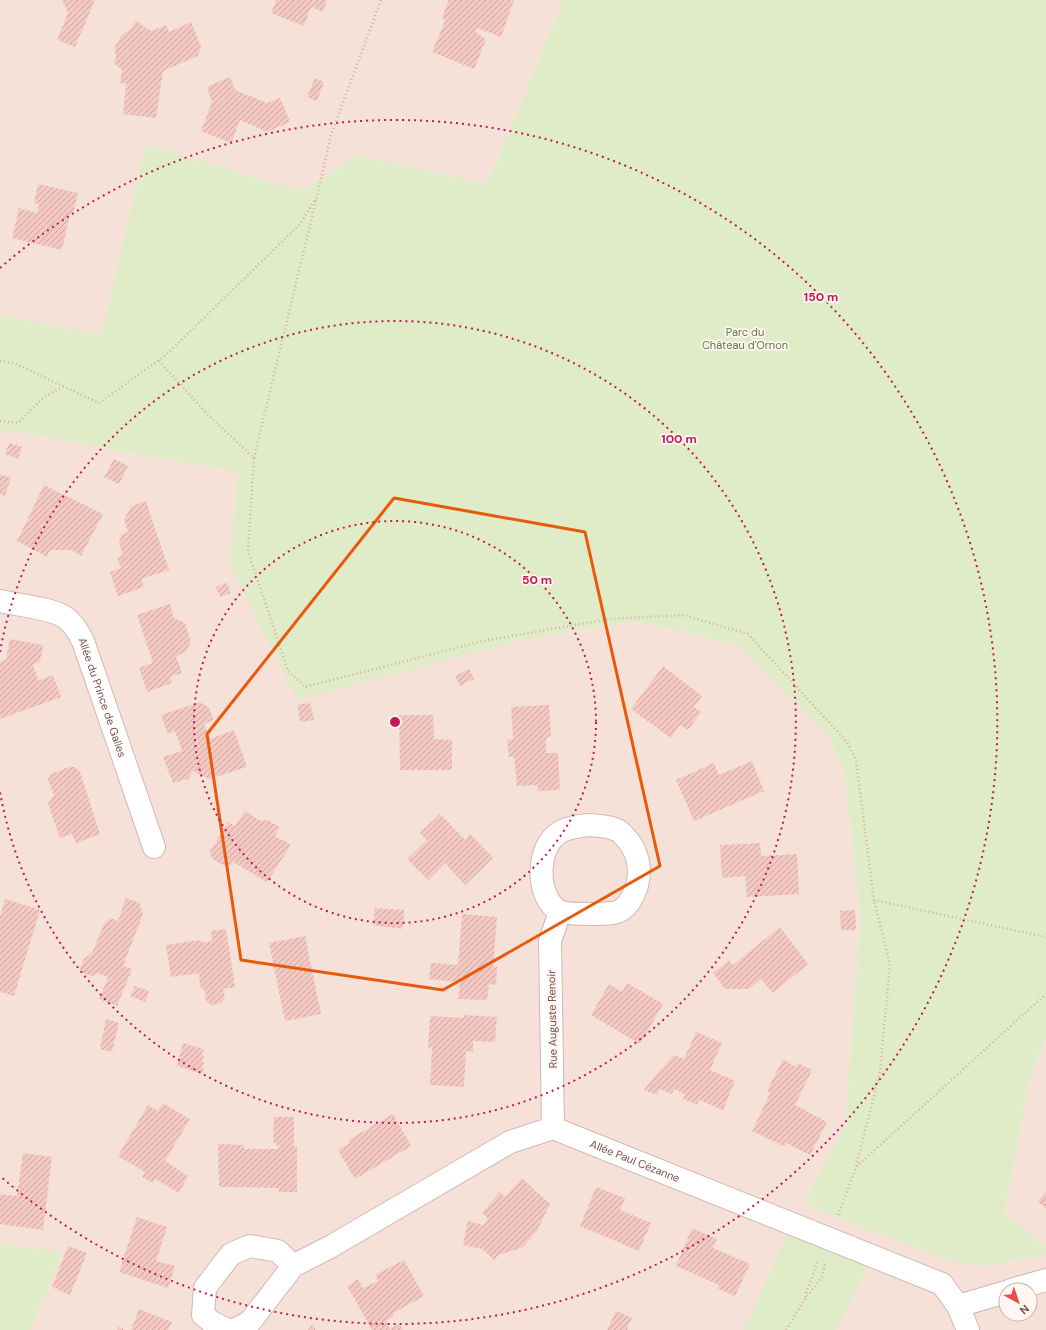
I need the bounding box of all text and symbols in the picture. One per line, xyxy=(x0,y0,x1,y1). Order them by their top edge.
text: 150 m xyxy=(804,289,838,305)
park label: Parc du Château d'Ornon xyxy=(702,325,788,352)
text: 100 m xyxy=(661,431,697,447)
text: 50 m xyxy=(522,572,552,588)
street label: Allée du Prince de Galles xyxy=(75,636,130,759)
centre of rings xyxy=(388,715,402,729)
street label: Rue Auguste Renoir xyxy=(544,970,560,1068)
street label: Allée Paul Cézanne xyxy=(588,1137,682,1185)
north arrow xyxy=(998,1282,1038,1322)
text: N xyxy=(1017,1302,1032,1318)

